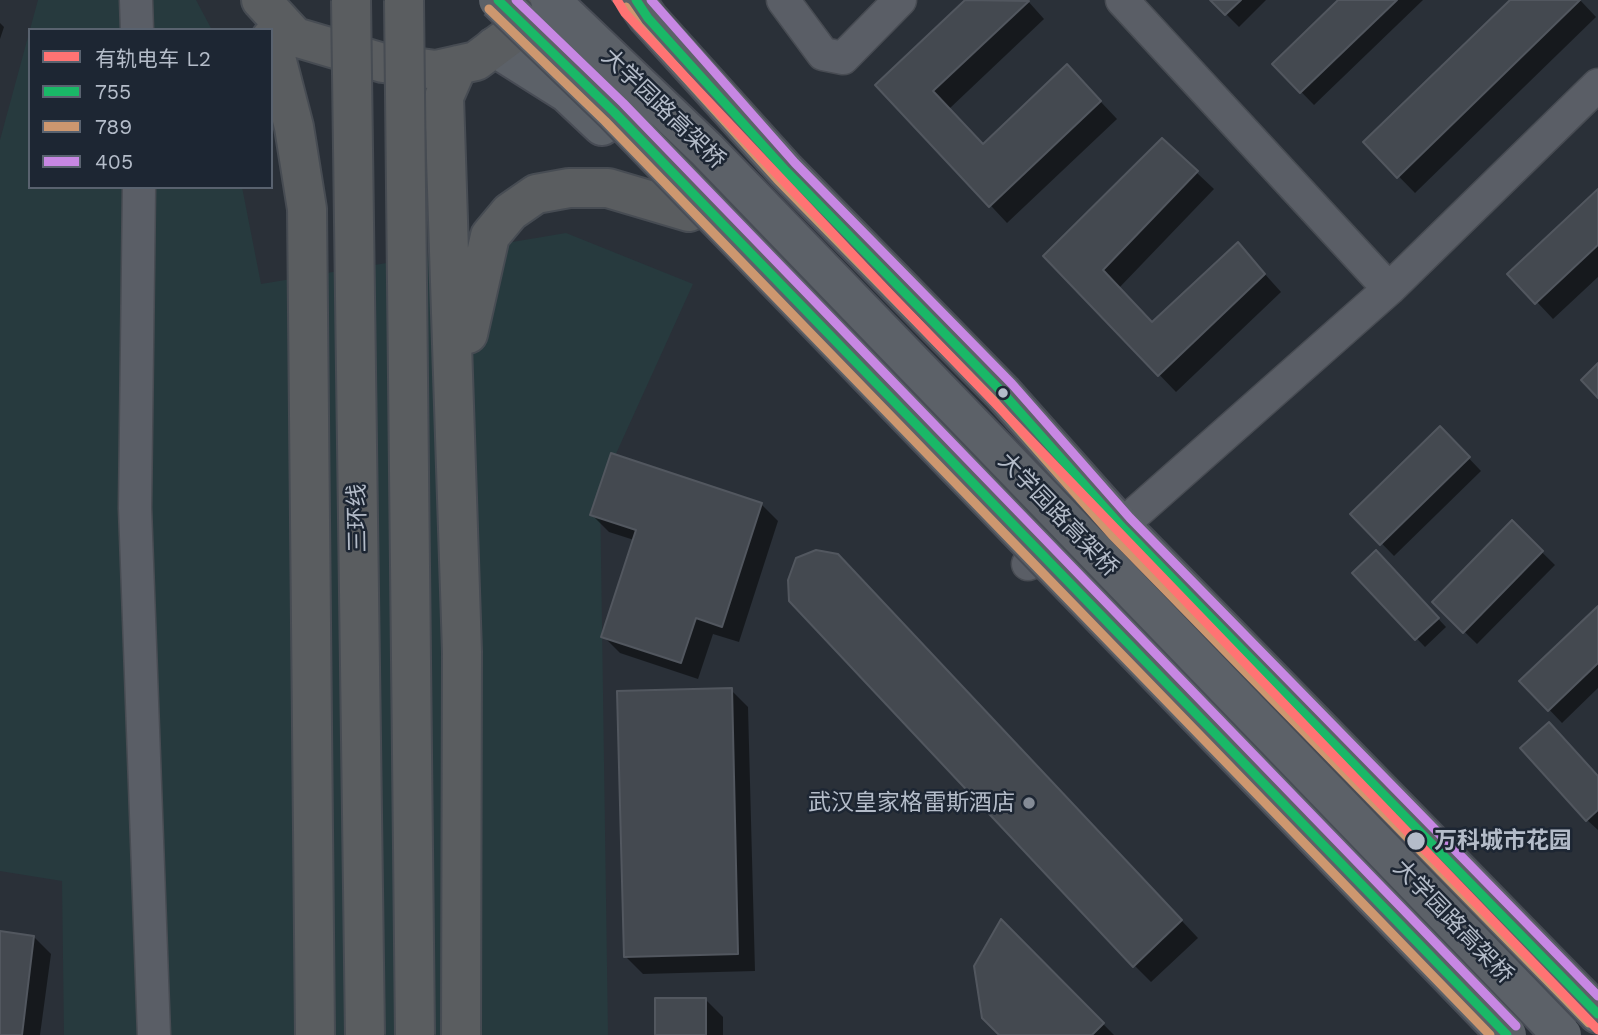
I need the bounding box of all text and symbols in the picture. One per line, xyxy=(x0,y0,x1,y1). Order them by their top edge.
legend xyxy=(28,28,273,189)
street label: 大学园路高架桥 xyxy=(596,43,730,175)
text: 有轨电车 L2 xyxy=(95,46,211,71)
text: 755 xyxy=(95,79,131,104)
text: 789 xyxy=(95,114,132,139)
text: 405 xyxy=(95,149,133,174)
unlabelled marker xyxy=(996,386,1010,400)
street label: 大学园路高架桥 xyxy=(992,448,1124,582)
street label: 三环线 xyxy=(344,483,372,553)
place label: 武汉皇家格雷斯酒店 xyxy=(808,789,1015,817)
marker: 武汉皇家格雷斯酒店 xyxy=(1021,795,1037,811)
place label: 万科城市花园 xyxy=(1434,827,1572,855)
marker: 万科城市花园 xyxy=(1405,830,1427,852)
street label: 大学园路高架桥 xyxy=(1387,855,1519,989)

